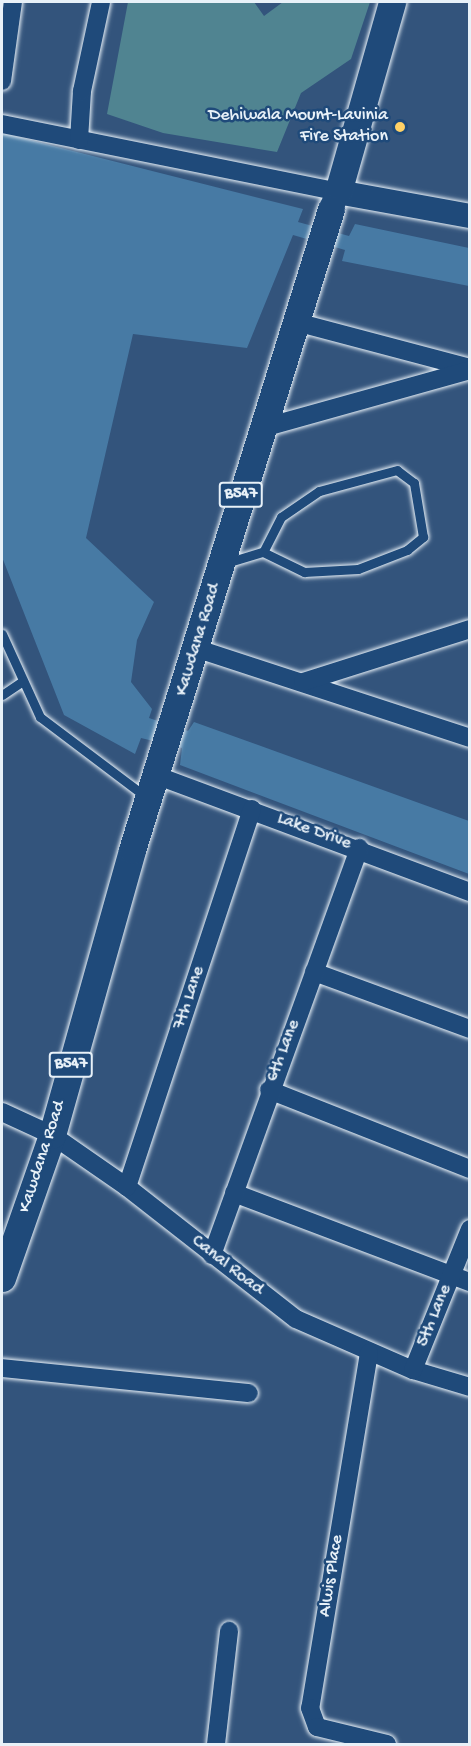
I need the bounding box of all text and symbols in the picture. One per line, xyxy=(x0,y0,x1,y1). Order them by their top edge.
place label: Dehiwala Mount-Lavinia Fire Station xyxy=(209,106,388,148)
marker: Dehiwala Mount-Lavinia Fire Station xyxy=(393,120,407,134)
road number: B547 xyxy=(218,482,264,508)
street label: Kawdana Road xyxy=(172,581,226,699)
street label: Lake Drive xyxy=(274,809,354,855)
street label: 7th Lane xyxy=(170,964,210,1032)
street label: 6th Lane xyxy=(262,1017,306,1085)
road number: B547 xyxy=(48,1052,94,1078)
street label: Kawdana Road xyxy=(15,1098,71,1216)
street label: Canal Road xyxy=(187,1231,267,1301)
street label: 5th Lane xyxy=(413,1282,457,1350)
street label: Alwis Place xyxy=(315,1534,349,1618)

